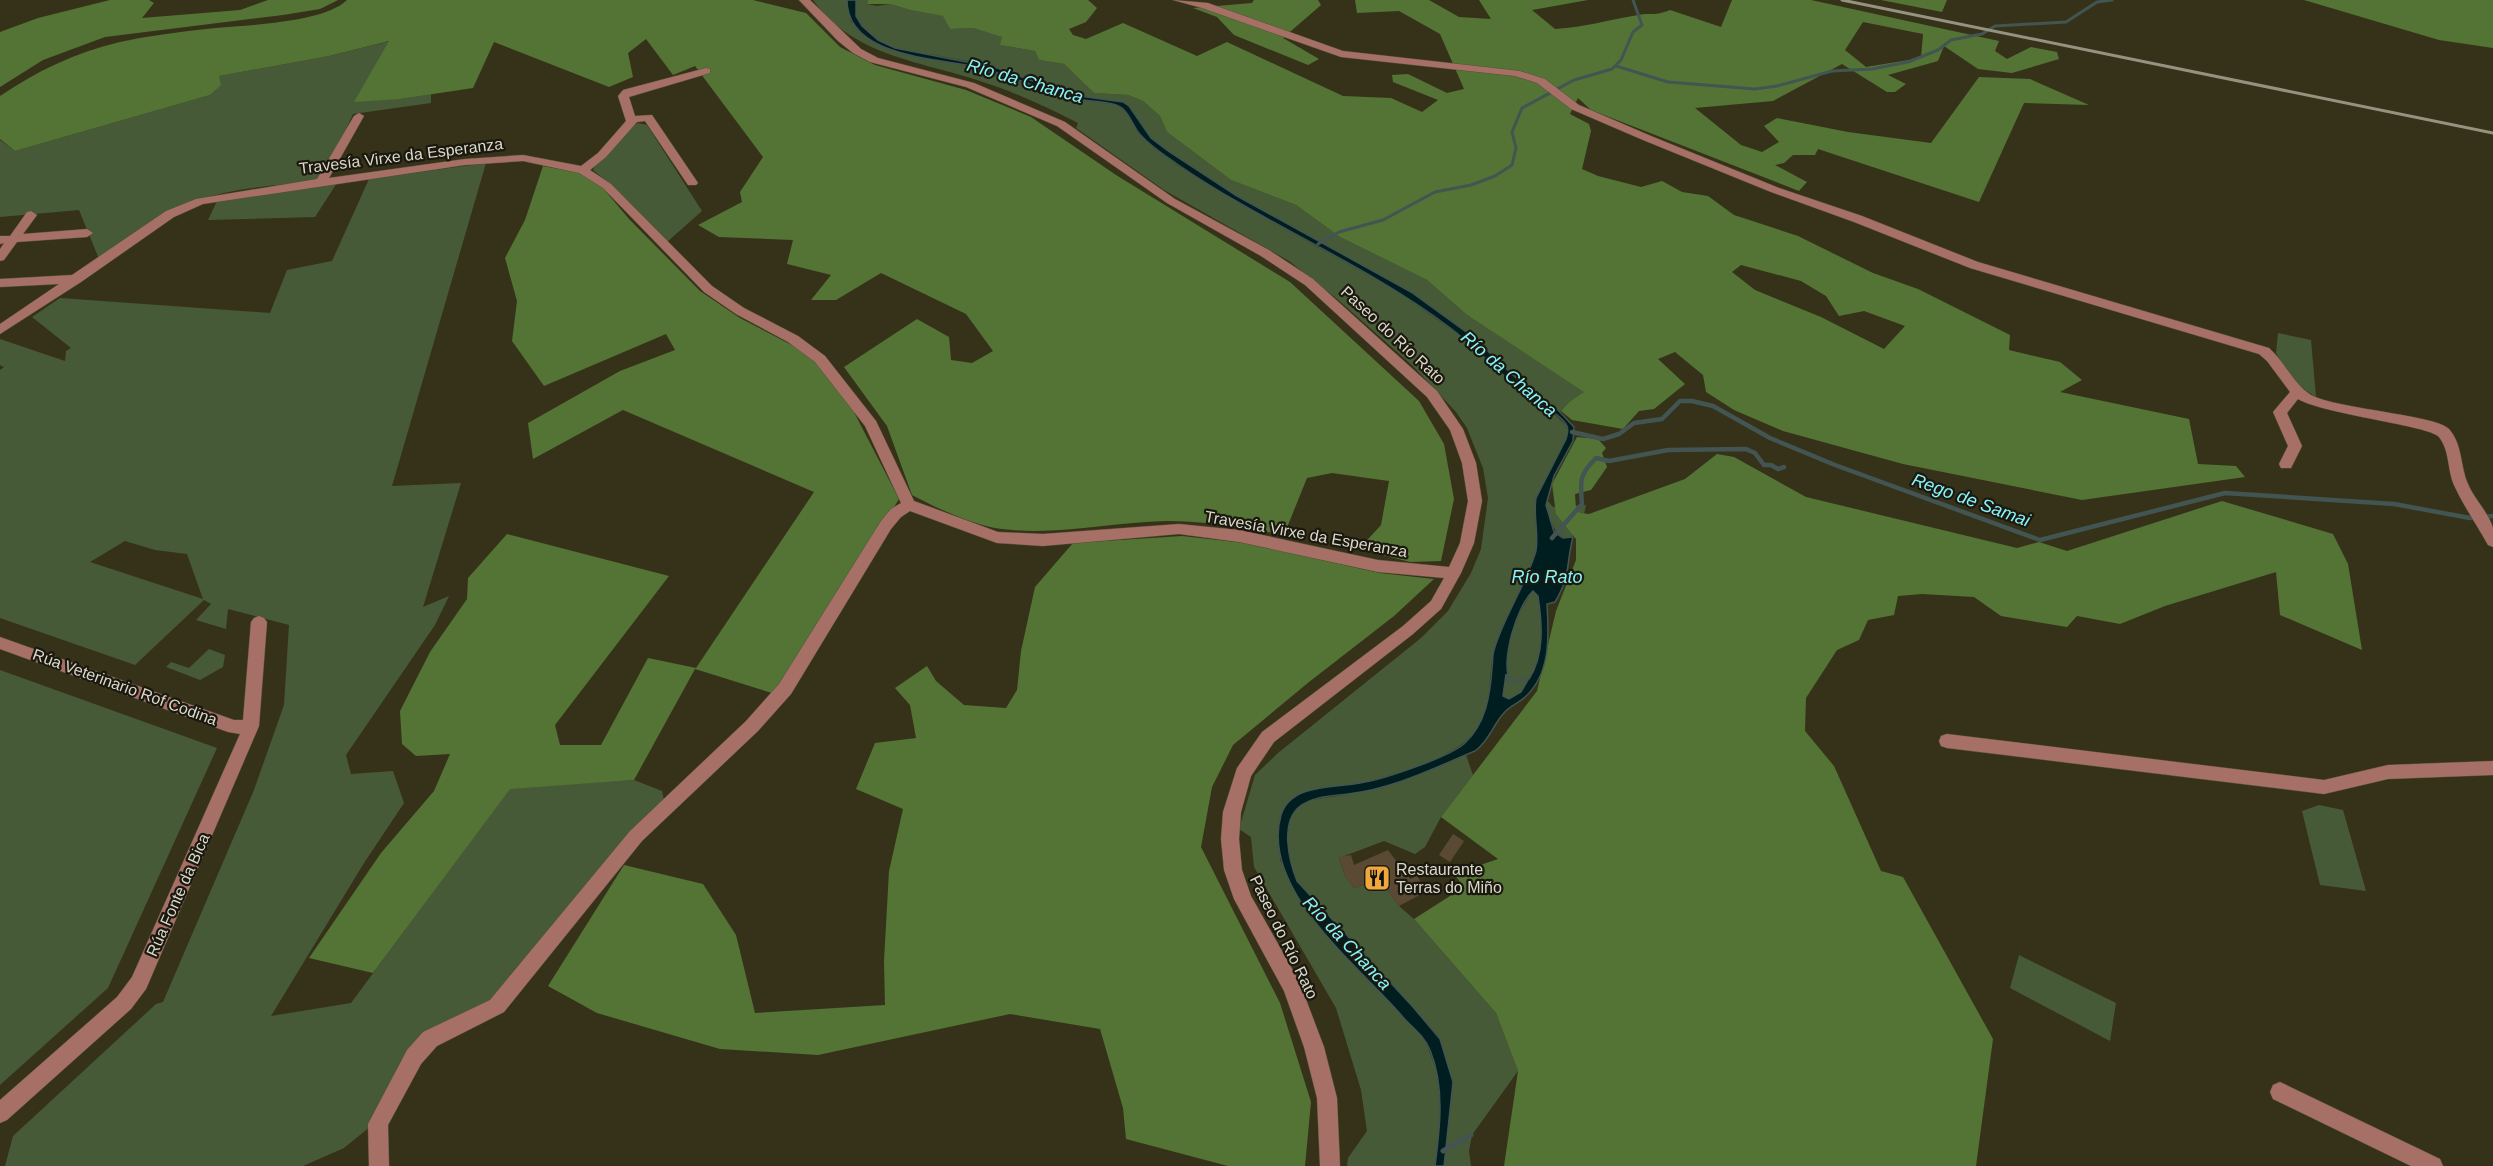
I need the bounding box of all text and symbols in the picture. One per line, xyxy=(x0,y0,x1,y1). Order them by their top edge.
water label: Río da Chanca xyxy=(965,55,1085,107)
street label: Travesía Virxe da Esperanza xyxy=(298,135,504,177)
street label: Paseo do Río Rato xyxy=(1338,283,1448,387)
water label: Río da Chanca xyxy=(1457,327,1561,421)
water label: Rego de Samai xyxy=(1909,469,2034,531)
street label: Travesía Virxe da Esperanza xyxy=(1203,508,1409,560)
water label: Río Rato xyxy=(1511,567,1583,587)
street label: Rúa Veterinario Rof Codina xyxy=(31,646,220,728)
street label: Rúa Fonte da Bica xyxy=(143,831,213,959)
place label: Restaurante Terras do Miño xyxy=(1396,861,1502,896)
restaurant icon: Restaurante Terras do Miño xyxy=(1362,863,1392,893)
street label: Paseo do Río Rato xyxy=(1247,873,1321,1002)
water label: Río da Chanca xyxy=(1299,892,1395,994)

